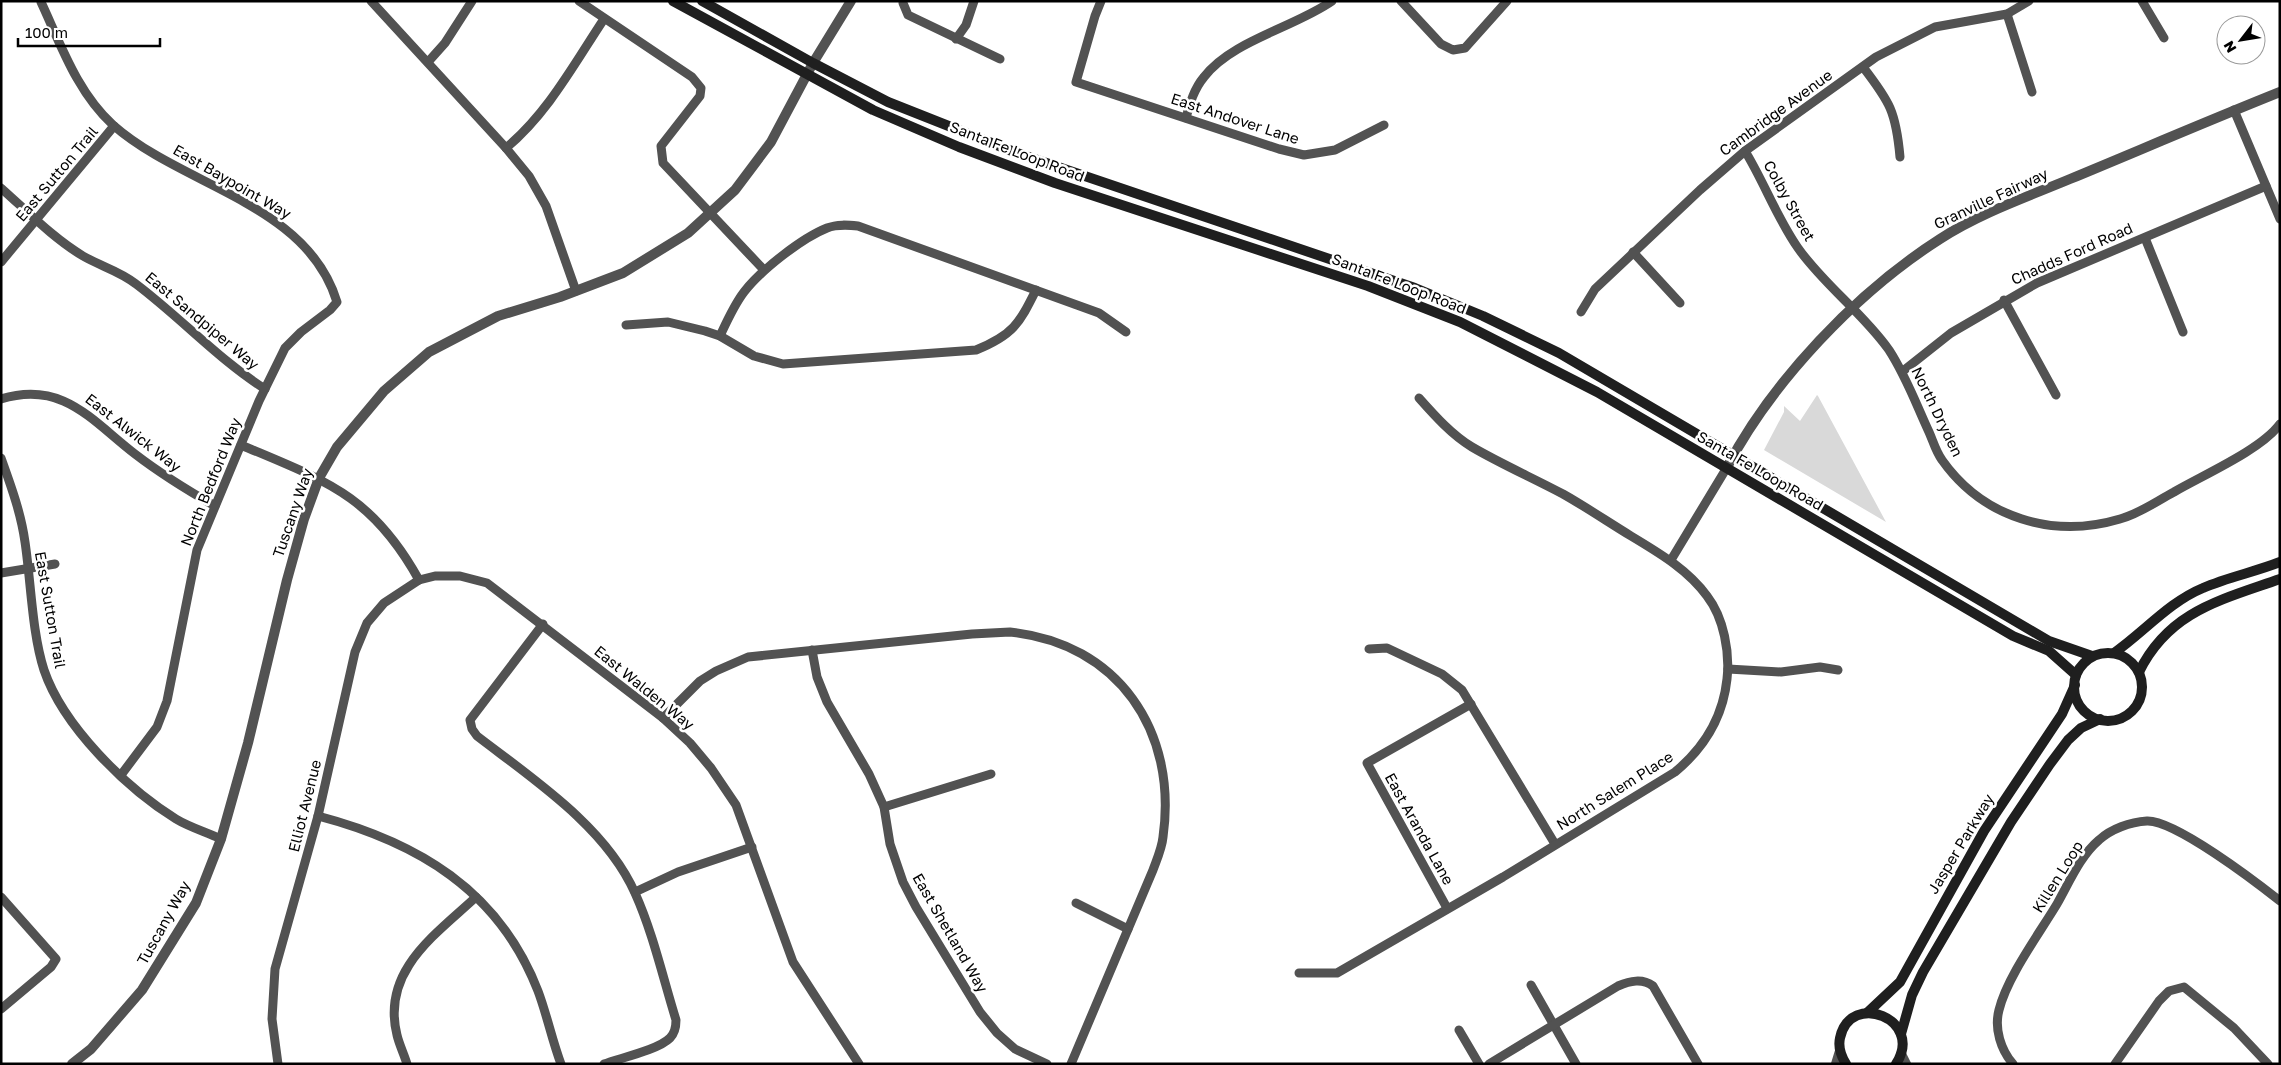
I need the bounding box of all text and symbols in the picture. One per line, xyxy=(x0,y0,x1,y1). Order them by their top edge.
scale bar xyxy=(18,15,160,47)
north arrow xyxy=(2216,15,2266,65)
text: 100 m xyxy=(25,23,68,41)
text: N xyxy=(2219,38,2239,56)
street label: Cambridge Avenue xyxy=(1716,65,1836,159)
street label: East Andover Lane xyxy=(1169,89,1302,147)
street label: Santa Fe Loop Road xyxy=(948,117,1087,185)
street label: East Sutton Trail xyxy=(11,122,101,225)
street label: East Baypoint Way xyxy=(170,140,295,223)
street label: Colby Street xyxy=(1760,157,1819,244)
street label: Granville Fairway xyxy=(1931,164,2051,232)
street label: Chadds Ford Road xyxy=(2008,218,2135,288)
street label: Santa Fe Loop Road xyxy=(1330,249,1469,317)
street label: East Sandpiper Way xyxy=(142,267,264,373)
street label: North Dryden xyxy=(1908,364,1967,459)
street label: East Alwick Way xyxy=(82,389,186,476)
street label: North Bedford Way xyxy=(176,414,244,548)
street label: Santa Fe Loop Road xyxy=(1694,427,1827,514)
street label: Tuscany Way xyxy=(268,465,316,560)
street label: East Sutton Trail xyxy=(32,550,70,670)
street label: East Walden Way xyxy=(591,641,699,733)
street label: North Salem Place xyxy=(1553,747,1676,833)
street label: Elliot Avenue xyxy=(284,757,324,854)
street label: East Aranda Lane xyxy=(1382,769,1458,888)
street label: Jasper Parkway xyxy=(1923,790,1997,897)
street label: Killen Loop xyxy=(2028,837,2086,916)
street label: East Shetland Way xyxy=(909,870,993,996)
street label: Tuscany Way xyxy=(133,877,194,968)

